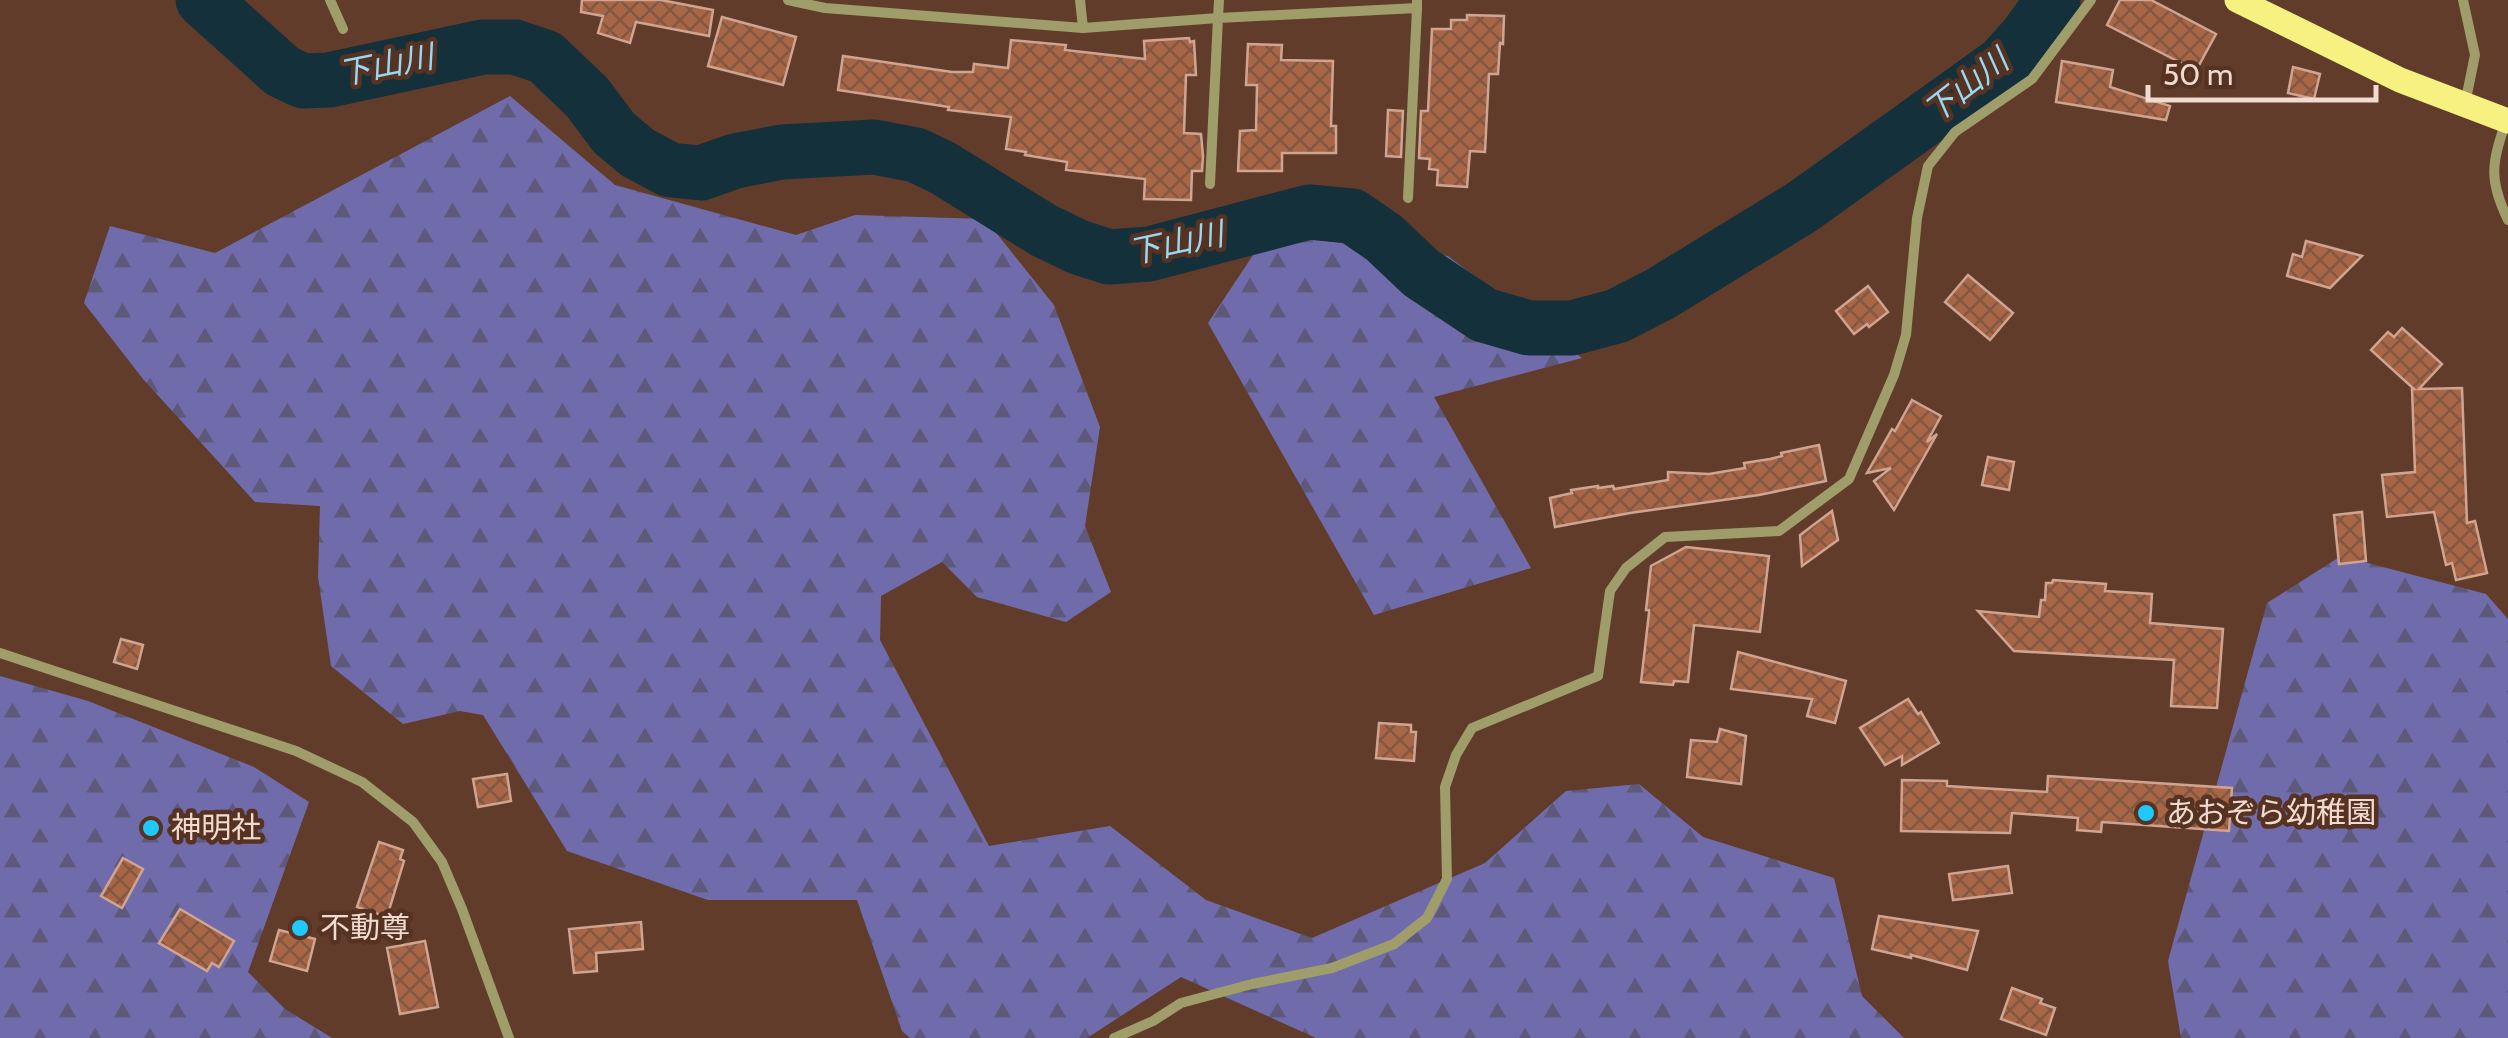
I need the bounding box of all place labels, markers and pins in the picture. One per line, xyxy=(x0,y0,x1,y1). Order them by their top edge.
place label: あおぞら幼稚園 xyxy=(2166,794,2376,831)
marker: あおぞら幼稚園 xyxy=(2135,802,2157,824)
place label: 神明社 xyxy=(171,809,261,846)
marker: 神明社 xyxy=(140,817,162,839)
place label: 不動尊 xyxy=(320,909,410,946)
marker: 不動尊 xyxy=(289,917,311,939)

